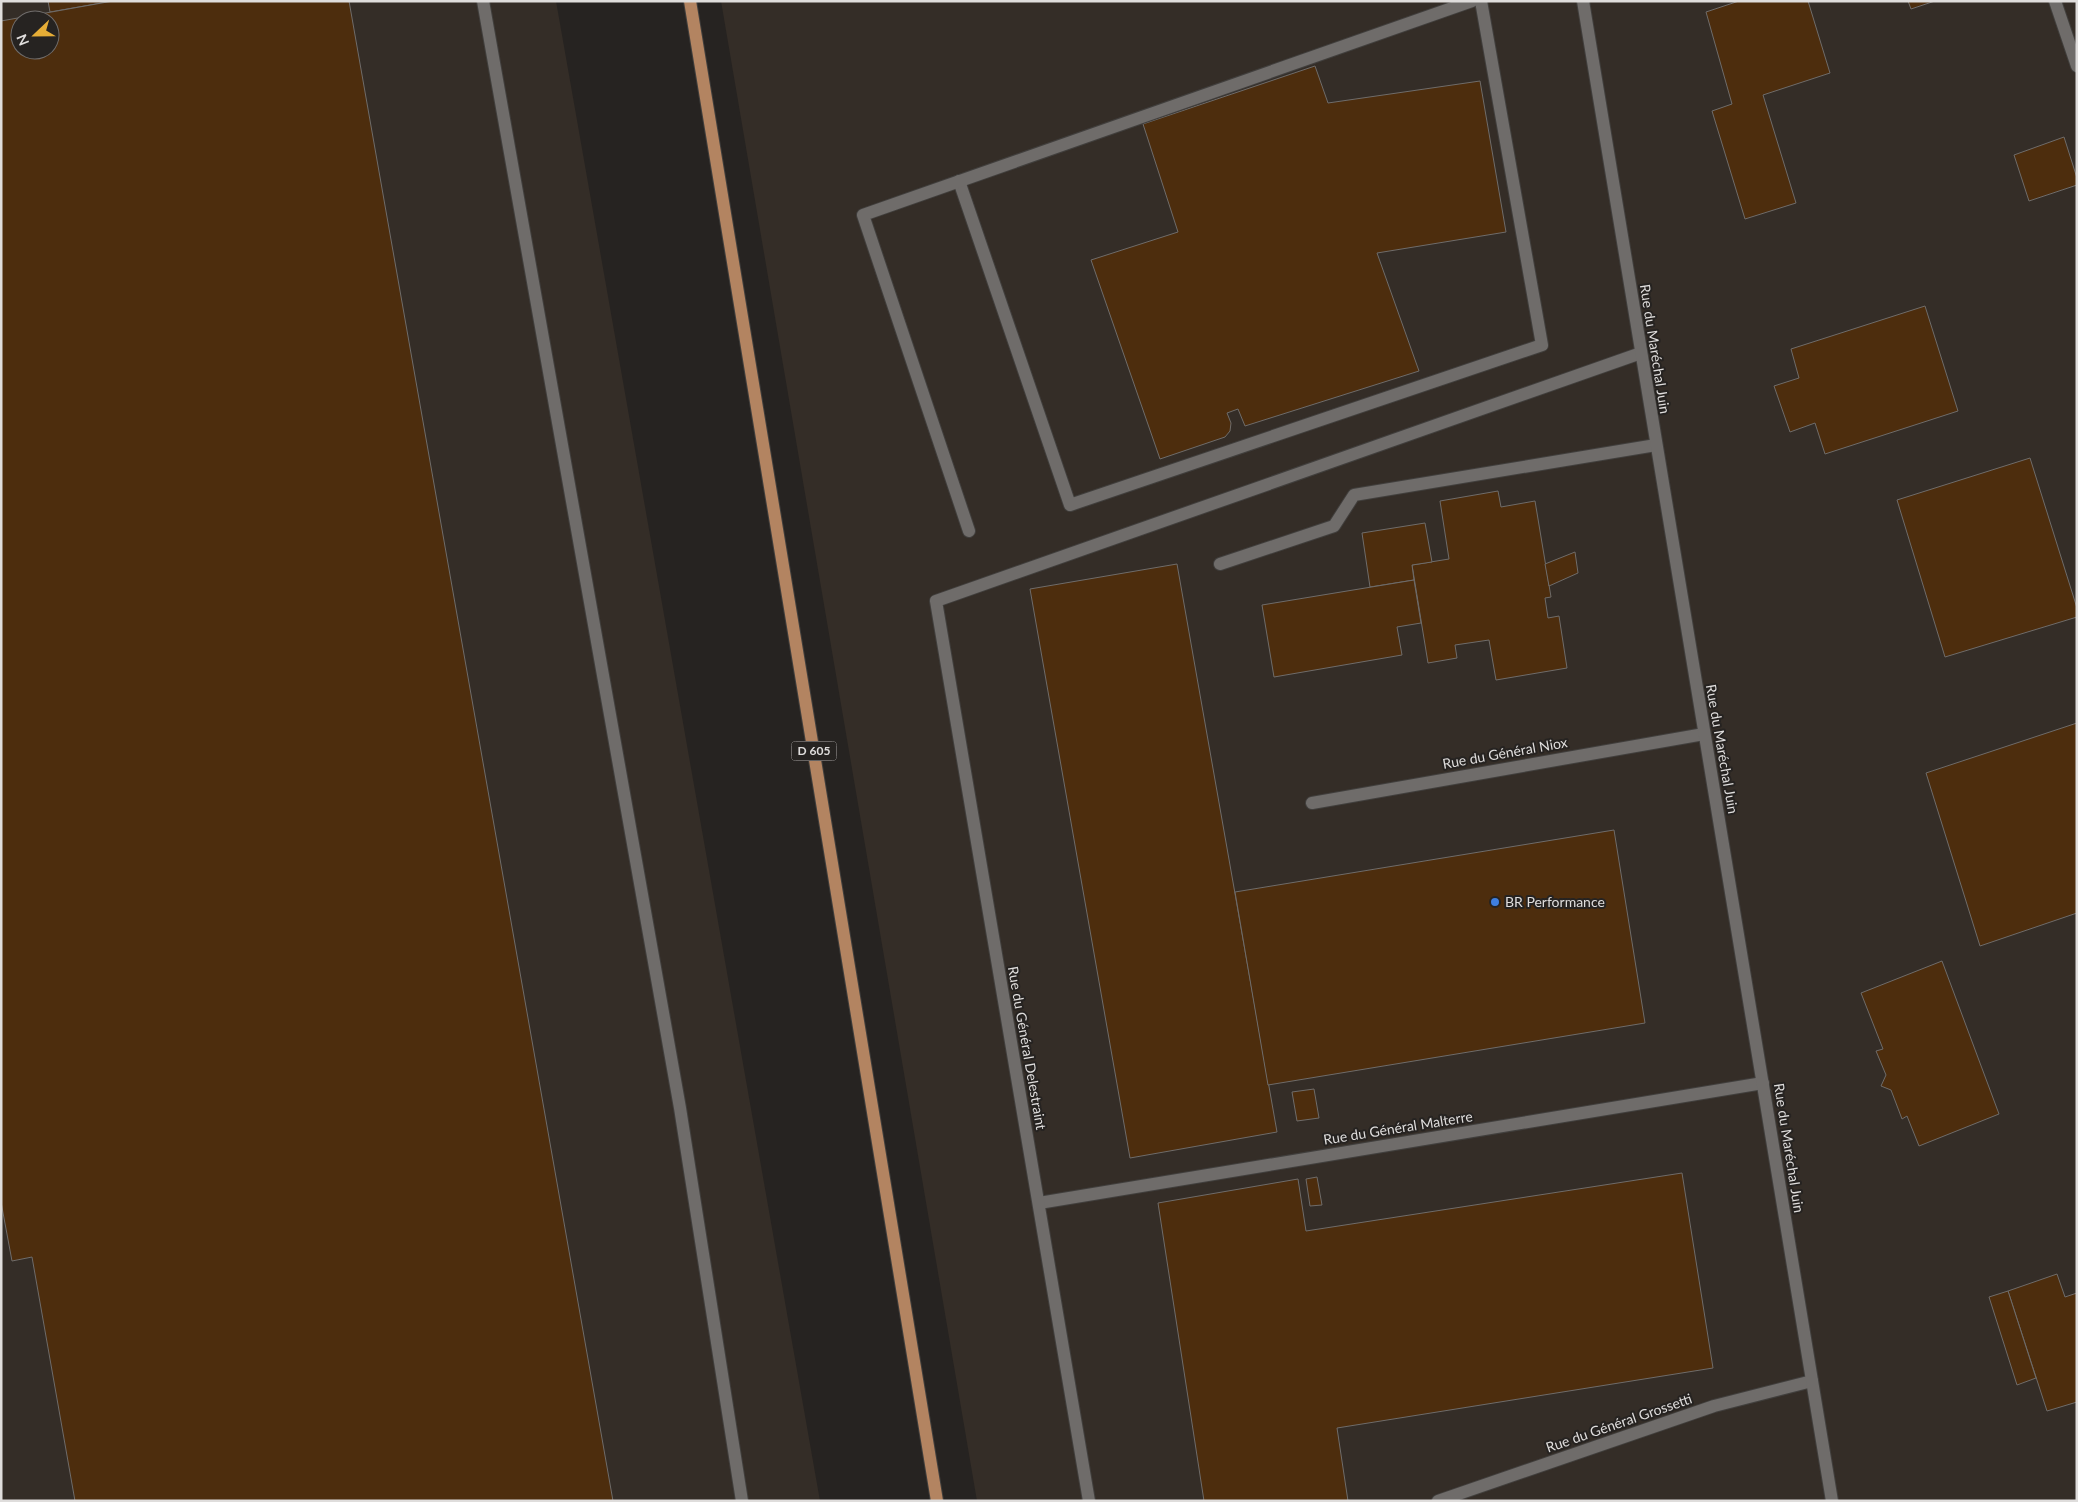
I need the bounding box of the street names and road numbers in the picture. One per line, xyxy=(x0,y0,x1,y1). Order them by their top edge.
street label: Rue du Maréchal Juin xyxy=(1637,283,1674,415)
street label: Rue du Maréchal Juin xyxy=(1703,683,1742,815)
street label: Rue du Général Niox xyxy=(1441,733,1569,772)
road number: D 605 xyxy=(792,741,836,760)
street label: Rue du Général Delestraint xyxy=(1005,965,1050,1131)
street label: Rue du Maréchal Juin xyxy=(1771,1082,1808,1214)
street label: Rue du Général Malterre xyxy=(1322,1107,1474,1148)
street label: Rue du Général Grossetti xyxy=(1544,1390,1694,1456)

